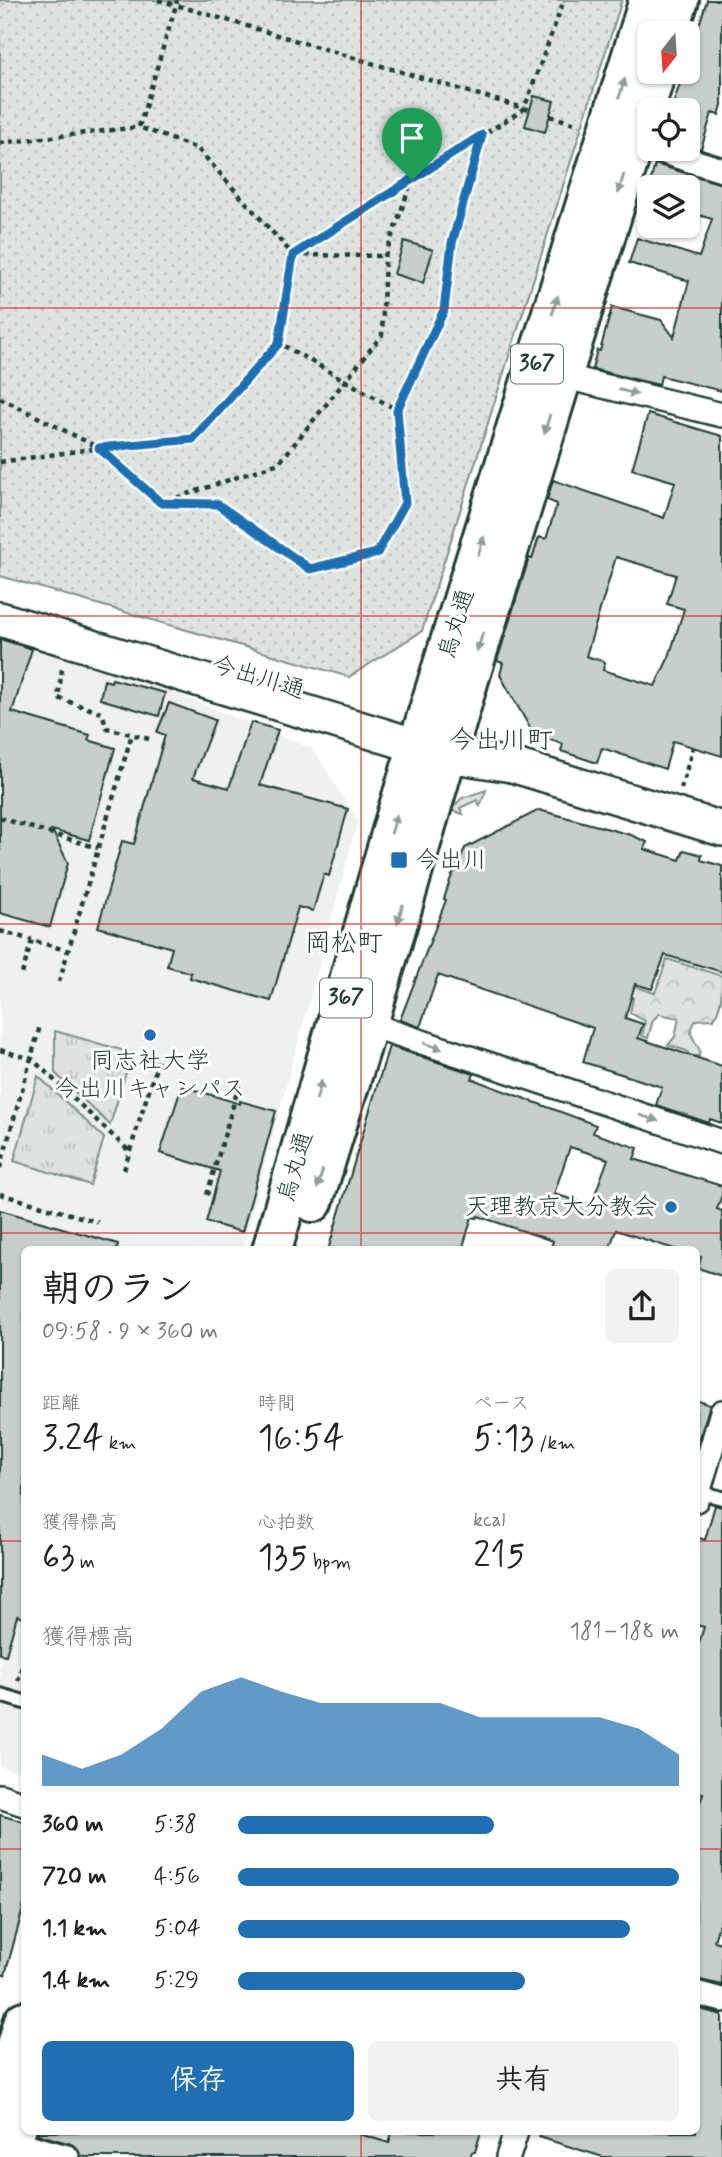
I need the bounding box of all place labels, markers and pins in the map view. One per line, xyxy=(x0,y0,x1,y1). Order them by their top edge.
pin xyxy=(382,108,442,180)
place label: 今出川 xyxy=(415,845,487,876)
marker: 今出川 xyxy=(389,850,409,870)
marker: 同志社大学 今出川キャンパス xyxy=(142,1027,158,1043)
place label: 同志社大学 今出川キャンパス xyxy=(54,1046,246,1105)
place label: 天理教京大分教会 xyxy=(465,1192,657,1223)
marker: 天理教京大分教会 xyxy=(663,1199,679,1215)

